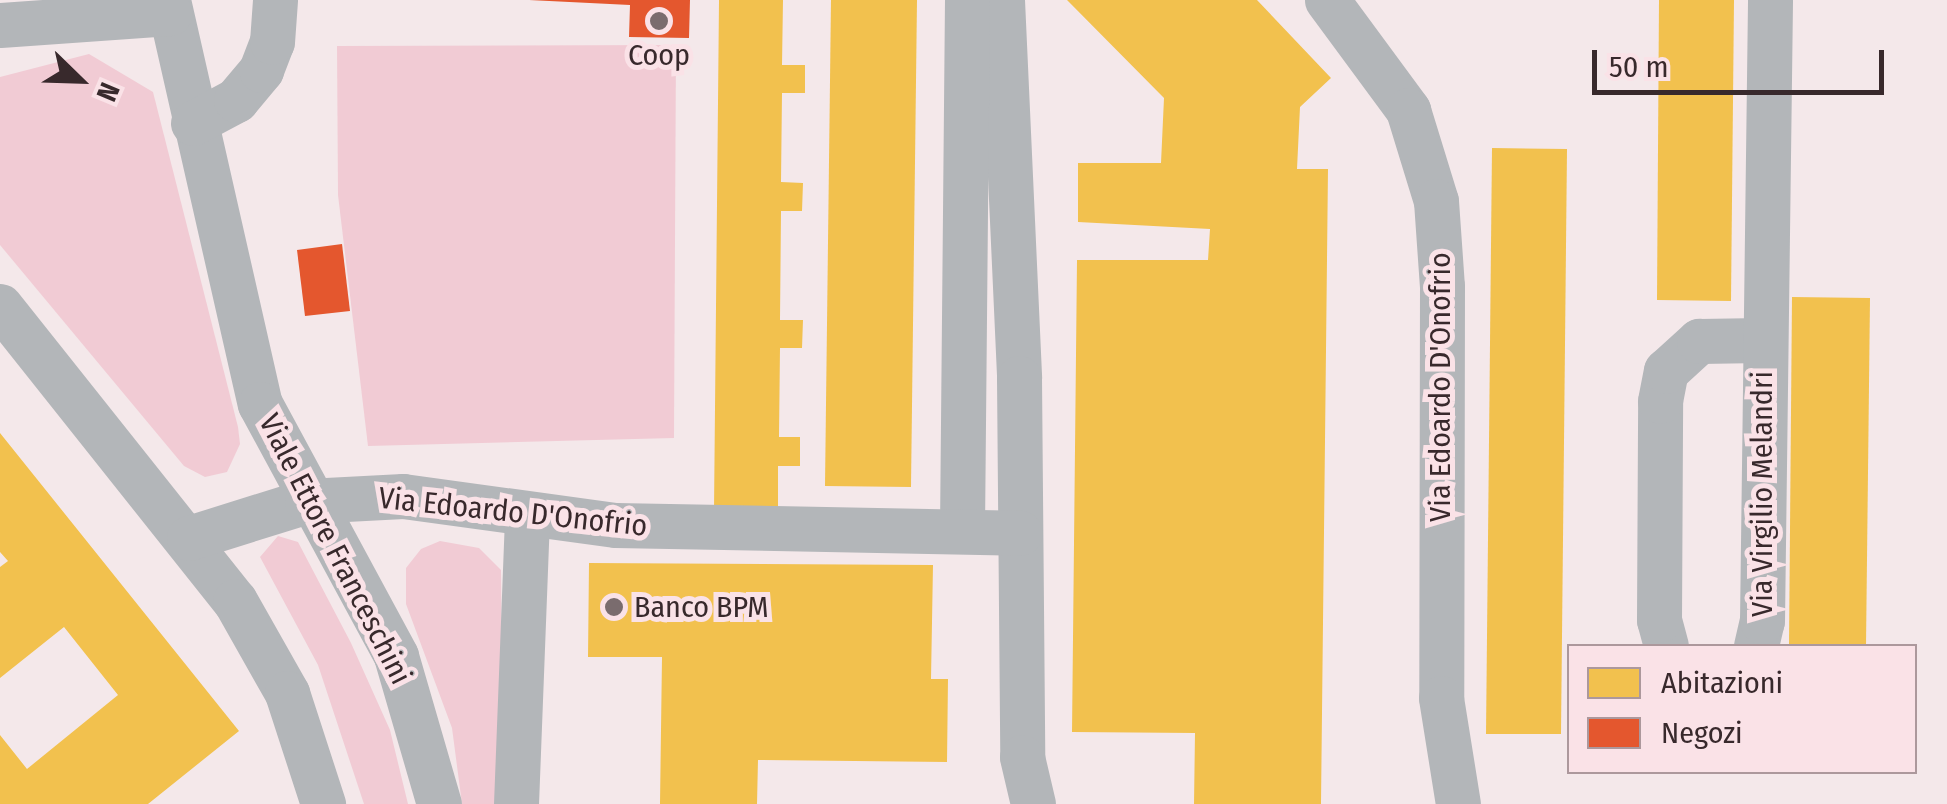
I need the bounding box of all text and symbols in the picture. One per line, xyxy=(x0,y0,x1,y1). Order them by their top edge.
marker: Coop xyxy=(648,10,670,32)
north arrow xyxy=(30,30,130,130)
scale bar xyxy=(1597,30,1890,92)
place label: Coop xyxy=(628,37,690,73)
text: 50 m xyxy=(1609,49,1669,85)
text: N xyxy=(90,78,127,106)
street label: Via Edoardo D'Onofrio xyxy=(1422,252,1458,522)
street label: Via Virgilio Melandri xyxy=(1744,371,1780,617)
street label: Viale Ettore Franceschini xyxy=(251,408,419,690)
street label: Via Edoardo D'Onofrio xyxy=(377,480,649,544)
place label: Banco BPM xyxy=(634,589,769,625)
marker: Banco BPM xyxy=(603,596,625,618)
legend xyxy=(1567,644,1917,774)
text: Abitazioni xyxy=(1661,665,1783,701)
text: Negozi xyxy=(1661,715,1743,751)

